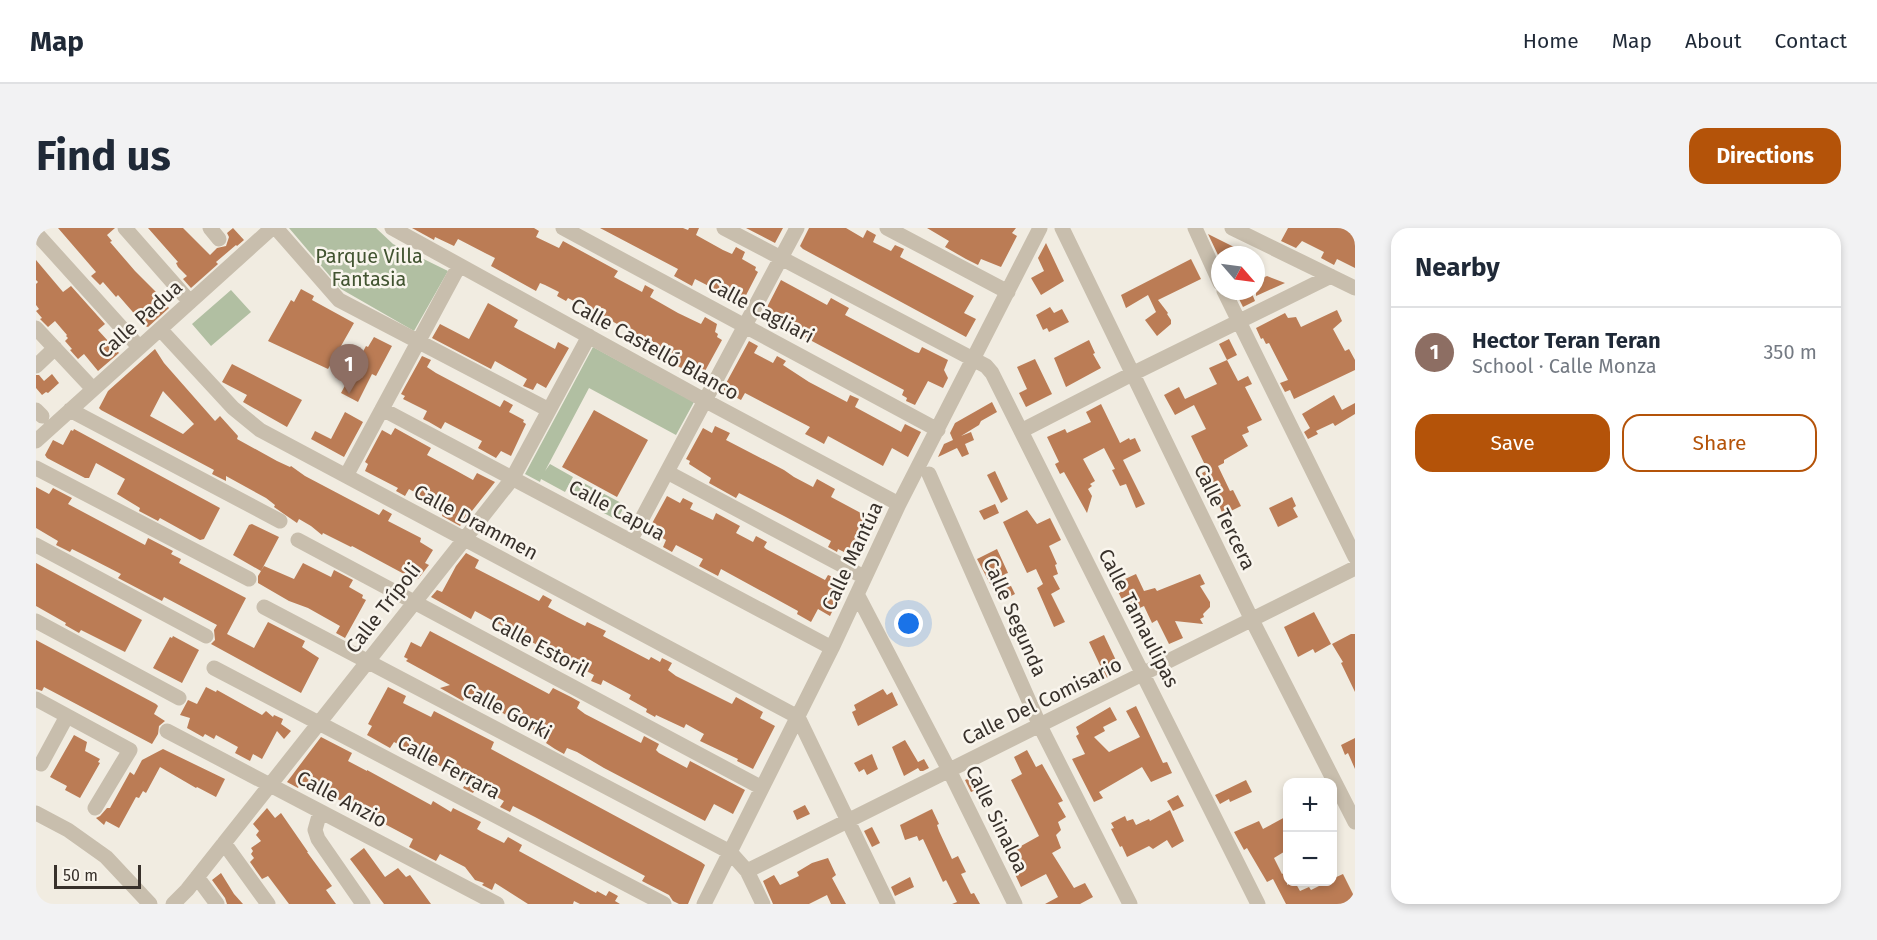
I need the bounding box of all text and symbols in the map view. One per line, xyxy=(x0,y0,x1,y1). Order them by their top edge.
text: Map xyxy=(30,25,84,58)
text: Home xyxy=(1523,28,1579,54)
text: Map xyxy=(1612,28,1652,54)
text: About xyxy=(1685,28,1742,54)
text: Contact xyxy=(1775,28,1847,54)
button: Directions xyxy=(1689,128,1841,184)
text: Find us xyxy=(36,131,171,181)
park label: Parque Villa Fantasia xyxy=(315,244,423,291)
north arrow xyxy=(1211,246,1265,300)
text: Nearby xyxy=(1415,252,1500,283)
street label: Calle Cagliari xyxy=(704,272,818,348)
street label: Calle Padua xyxy=(93,275,187,363)
street label: Calle Castelló Blanco xyxy=(567,293,743,405)
text: Hector Teran Teran xyxy=(1472,327,1661,354)
text: 1 xyxy=(1430,340,1439,364)
text: 350 m xyxy=(1763,340,1817,364)
pin: 1 xyxy=(330,344,368,394)
text: School · Calle Monza xyxy=(1472,354,1657,378)
button: Save xyxy=(1415,414,1610,472)
button: Share xyxy=(1622,414,1817,472)
street label: Calle Tercera xyxy=(1189,460,1261,574)
street label: Calle Capua xyxy=(565,475,669,545)
street label: Calle Drammen xyxy=(410,479,542,565)
street label: Calle Mantúa xyxy=(816,498,888,614)
street label: Calle Tamaulipas xyxy=(1094,545,1184,691)
street label: Calle Segunda xyxy=(978,554,1052,680)
street label: Calle Trípoli xyxy=(340,558,426,658)
your location xyxy=(894,609,923,638)
street label: Calle Estoril xyxy=(487,610,593,682)
street label: Calle Del Comisario xyxy=(958,652,1126,750)
street label: Calle Gorki xyxy=(458,678,556,744)
street label: Calle Ferrara xyxy=(393,730,505,804)
street label: Calle Sinaloa xyxy=(961,761,1033,877)
street label: Calle Anzio xyxy=(293,765,391,833)
map controls xyxy=(1283,778,1337,886)
button: + xyxy=(1283,778,1337,832)
button: − xyxy=(1283,832,1337,886)
scale bar xyxy=(54,862,141,890)
text: 50 m xyxy=(63,866,98,885)

